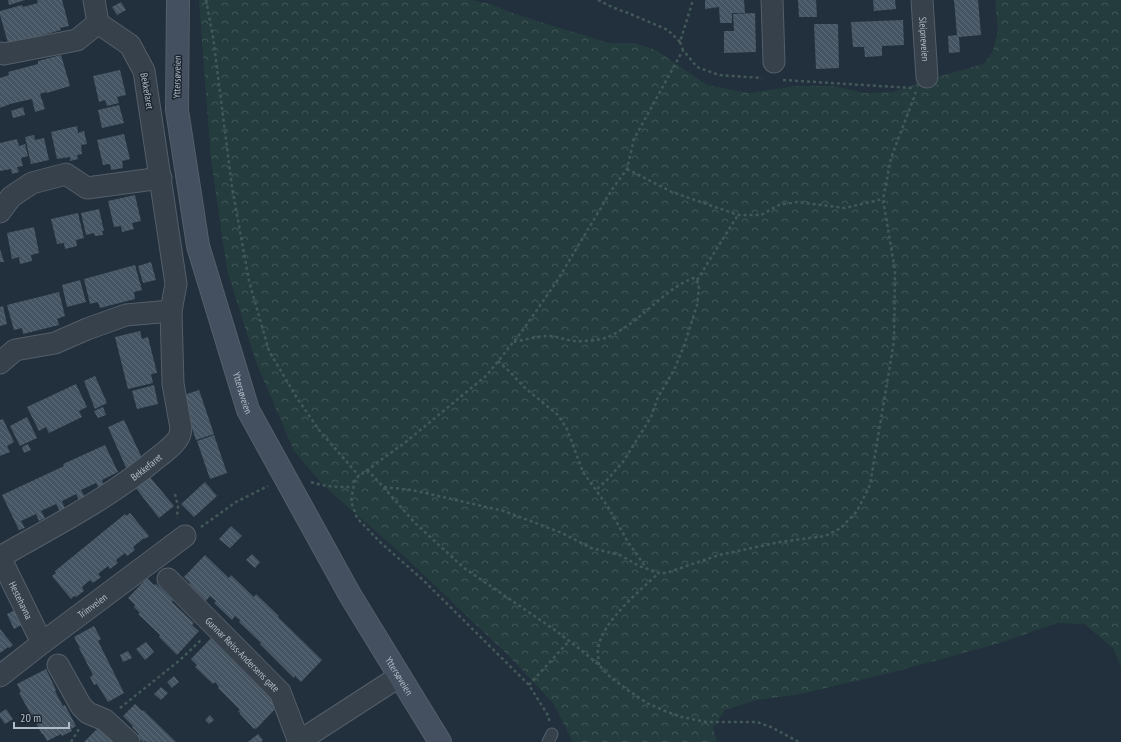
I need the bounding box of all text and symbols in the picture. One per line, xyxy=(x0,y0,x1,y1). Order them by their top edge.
street label: Sleipneveien xyxy=(917,16,932,61)
street label: Yttersøveien xyxy=(170,55,184,99)
street label: Bekkefaret xyxy=(137,72,157,111)
street label: Yttersøveien xyxy=(230,370,255,416)
street label: Bekkefaret xyxy=(128,450,164,483)
street label: Hestehavna xyxy=(6,579,36,621)
street label: Trimveien xyxy=(75,590,110,621)
street label: Gunnar Reiss-Andersens gate xyxy=(203,614,283,694)
street label: Yttersøveien xyxy=(383,654,416,697)
scale bar xyxy=(14,704,69,730)
text: 20 m xyxy=(20,710,41,725)

